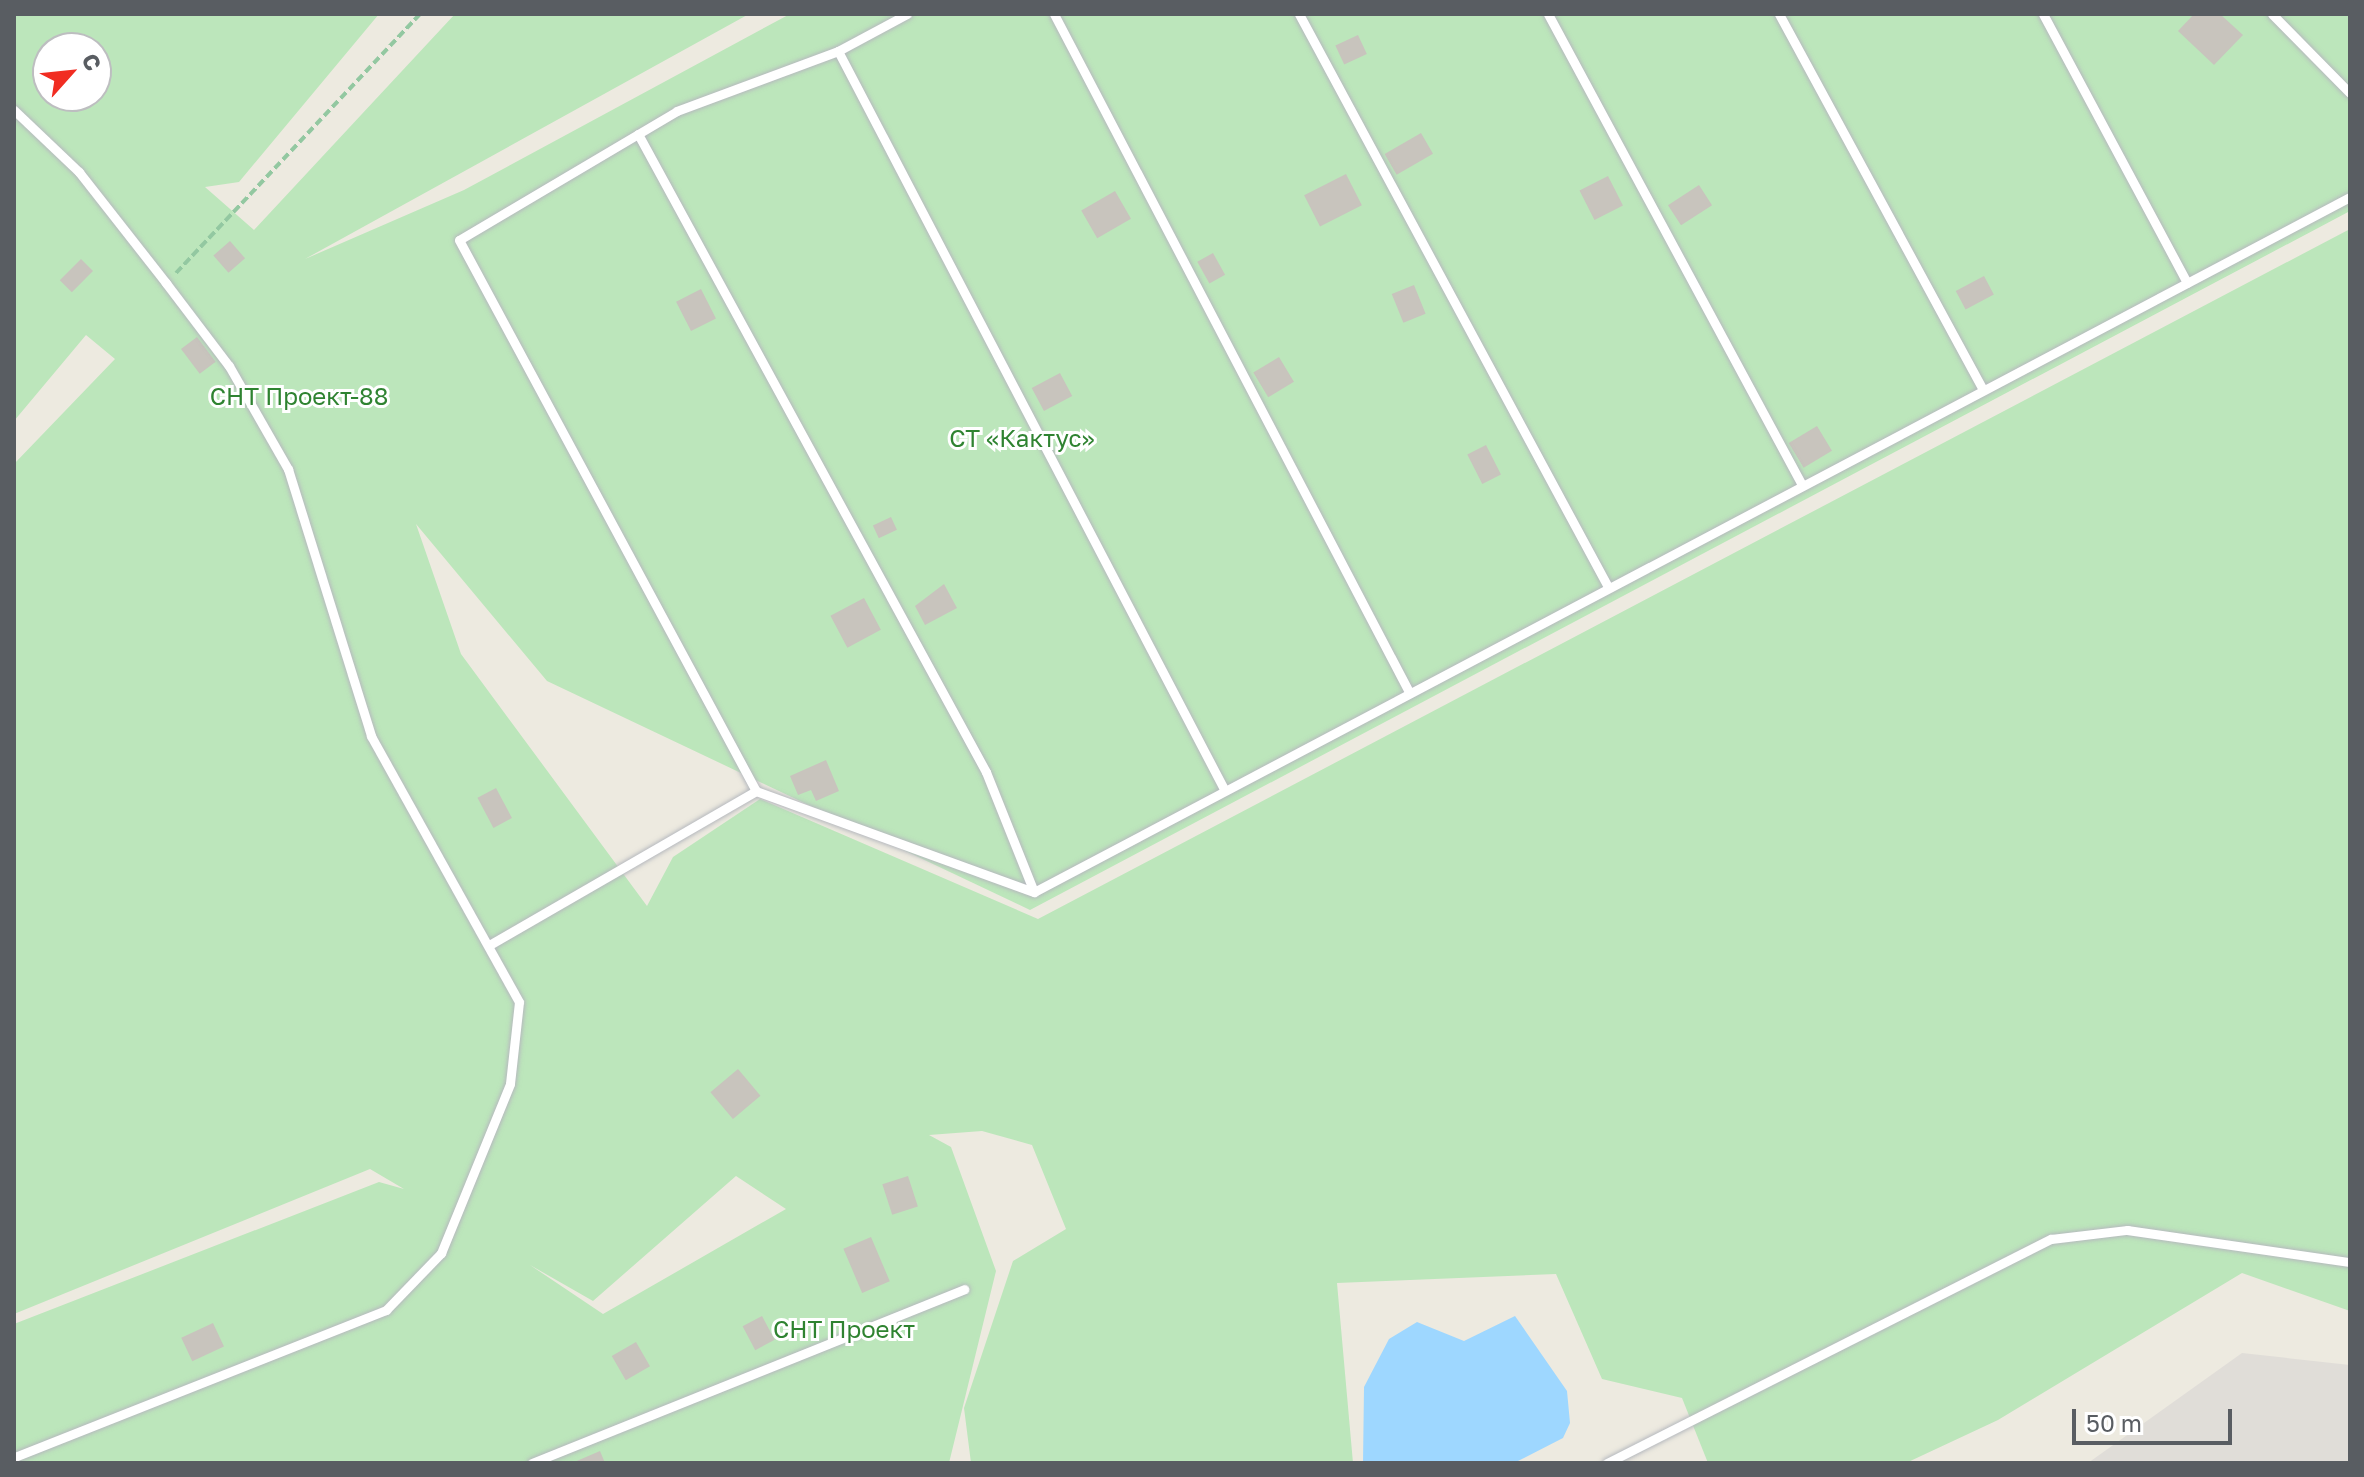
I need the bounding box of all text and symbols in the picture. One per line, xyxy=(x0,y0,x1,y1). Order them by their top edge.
north arrow xyxy=(32,32,112,112)
text: С xyxy=(76,49,108,75)
park label: СНТ Проект-88 xyxy=(210,382,388,410)
park label: СТ «Кактус» xyxy=(949,424,1095,452)
park label: СНТ Проект xyxy=(773,1315,915,1343)
scale bar xyxy=(2076,1393,2236,1443)
text: 50 m xyxy=(2086,1408,2142,1437)

